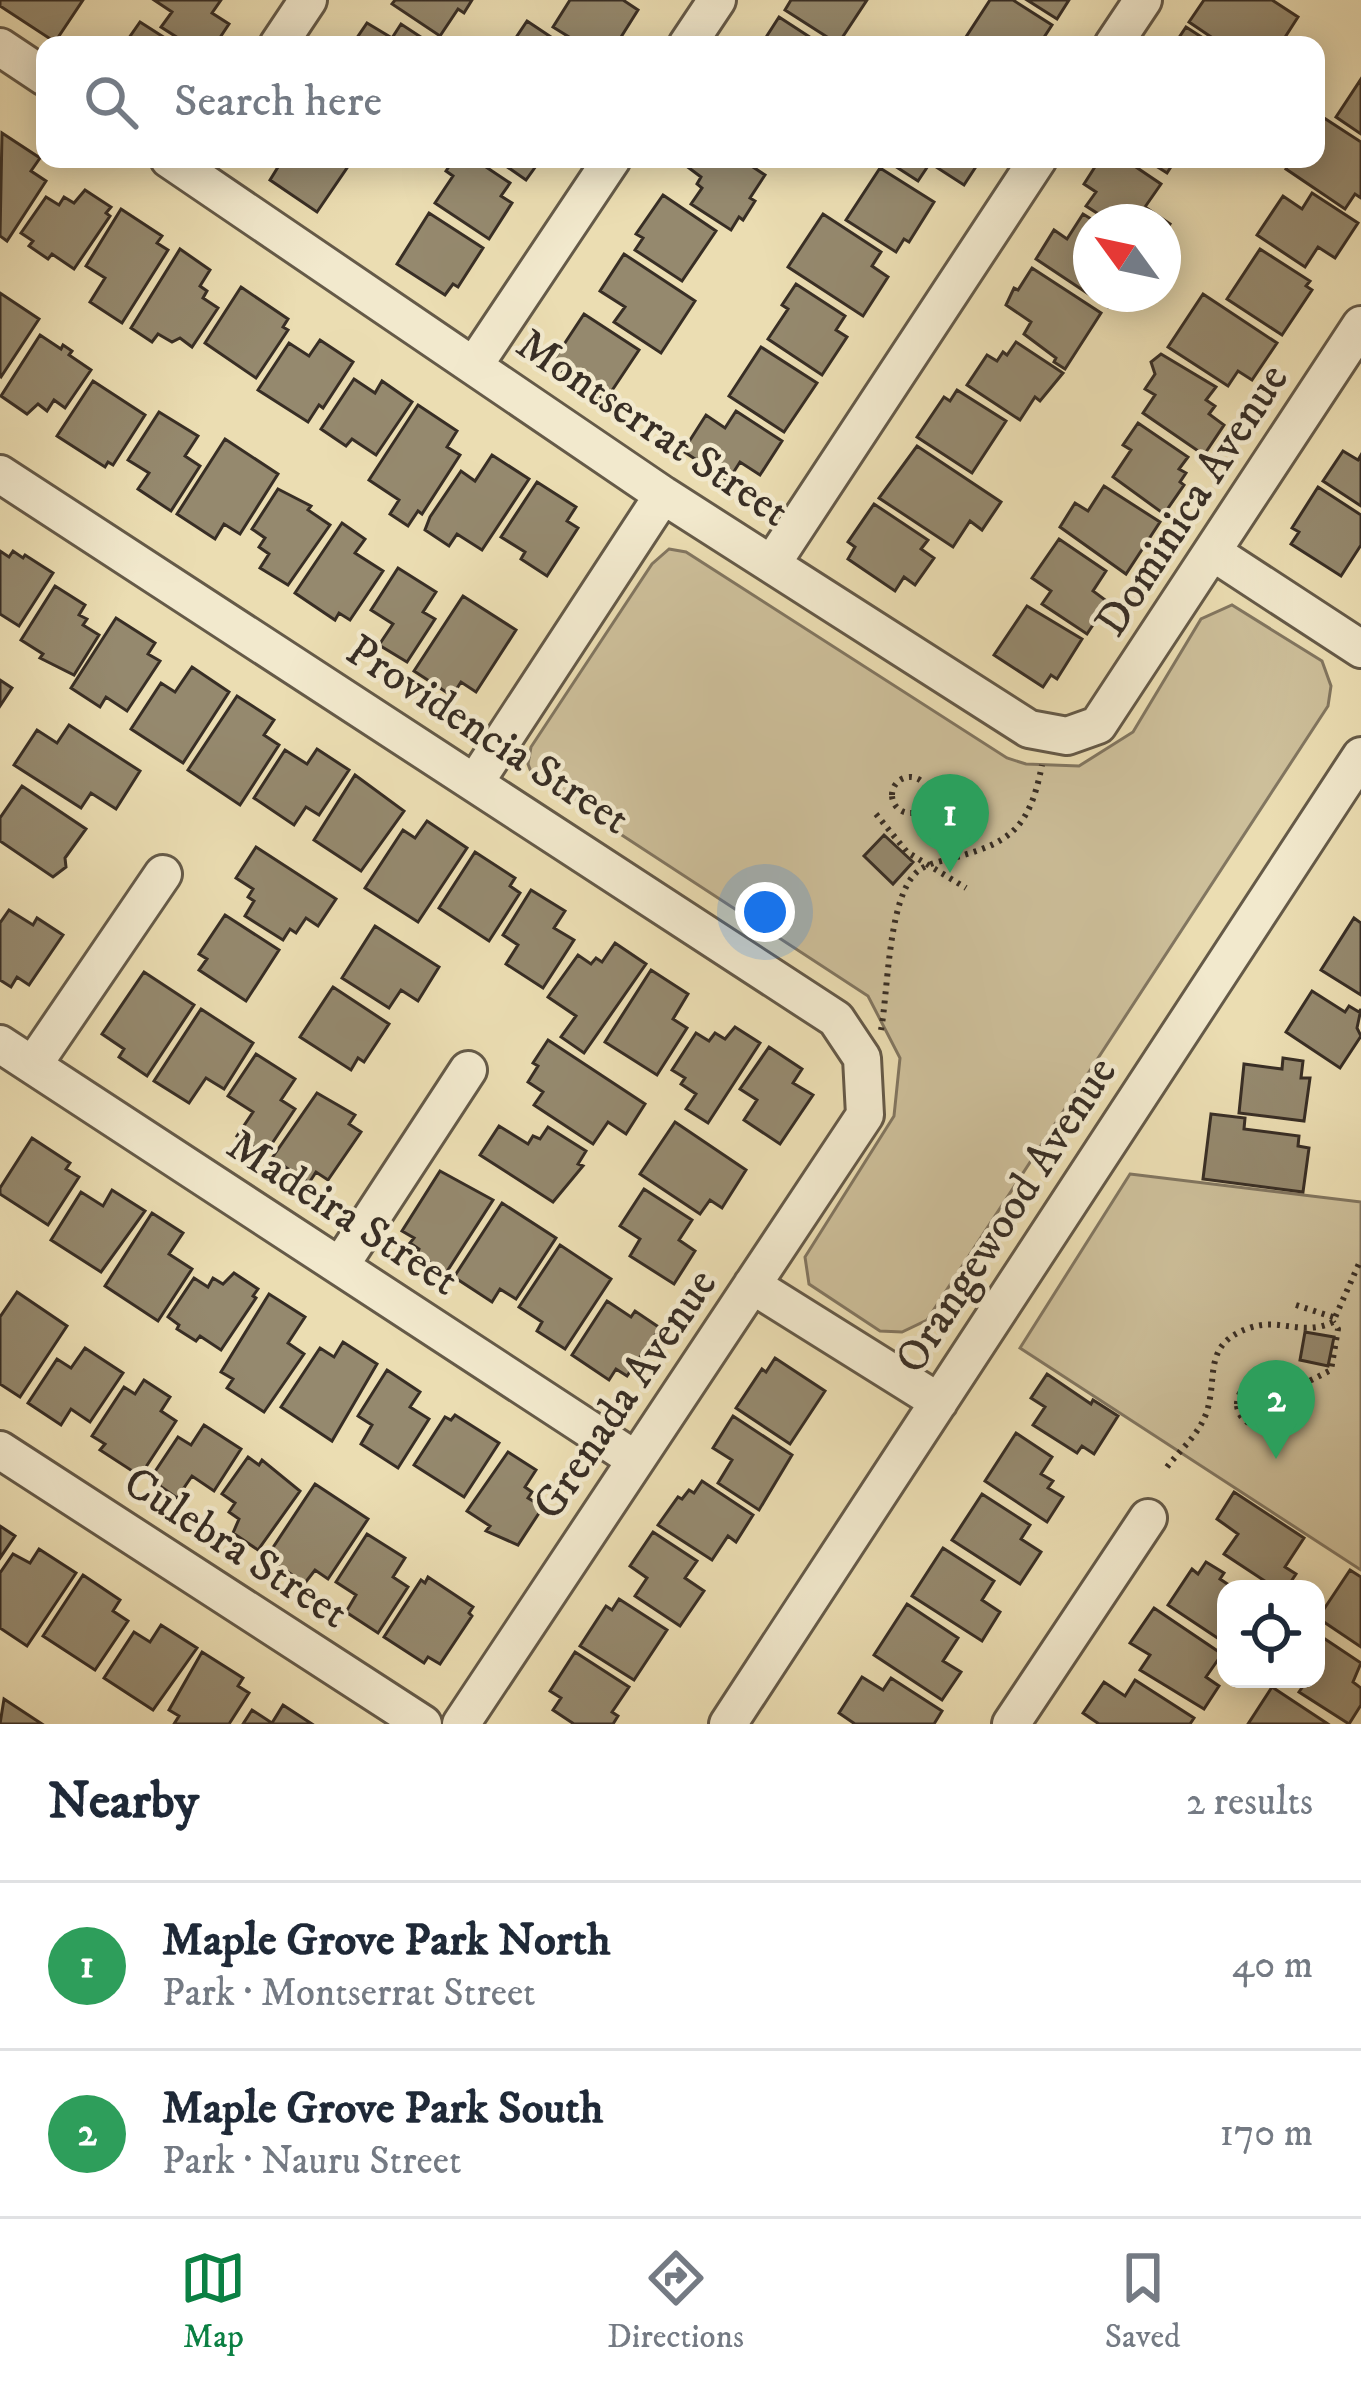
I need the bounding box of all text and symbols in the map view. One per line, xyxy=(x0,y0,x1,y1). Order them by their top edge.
search box xyxy=(36,36,1325,168)
icon: search xyxy=(78,69,144,135)
text: Search here xyxy=(174,74,382,130)
north arrow xyxy=(1073,204,1181,312)
street label: Montserrat Street xyxy=(505,317,799,540)
street label: Dominica Avenue xyxy=(1084,354,1301,647)
street label: Providencia Street xyxy=(335,623,640,848)
pin: 1 xyxy=(911,774,989,873)
your location xyxy=(735,882,795,942)
street label: Orangewood Avenue xyxy=(883,1047,1130,1384)
street label: Madeira Street xyxy=(216,1118,469,1309)
street label: Grenada Avenue xyxy=(521,1259,730,1531)
pin: 2 xyxy=(1237,1360,1315,1459)
street label: Culebra Street xyxy=(113,1455,358,1642)
map controls xyxy=(1217,1580,1325,1688)
button: locate xyxy=(1217,1580,1325,1688)
text: Nearby xyxy=(48,1770,199,1834)
text: 2 results xyxy=(1186,1778,1313,1827)
text: Maple Grove Park North xyxy=(162,1913,611,1969)
text: 1 xyxy=(80,1941,94,1990)
text: 40 m xyxy=(1232,1941,1313,1990)
text: Park · Montserrat Street xyxy=(162,1969,536,2018)
text: Maple Grove Park South xyxy=(162,2081,603,2137)
text: 2 xyxy=(77,2109,97,2158)
text: 170 m xyxy=(1219,2109,1313,2158)
text: Park · Nauru Street xyxy=(162,2137,461,2186)
tab: Map xyxy=(180,2245,246,2358)
tab: Directions xyxy=(607,2245,744,2358)
tab: Saved xyxy=(1105,2245,1181,2358)

